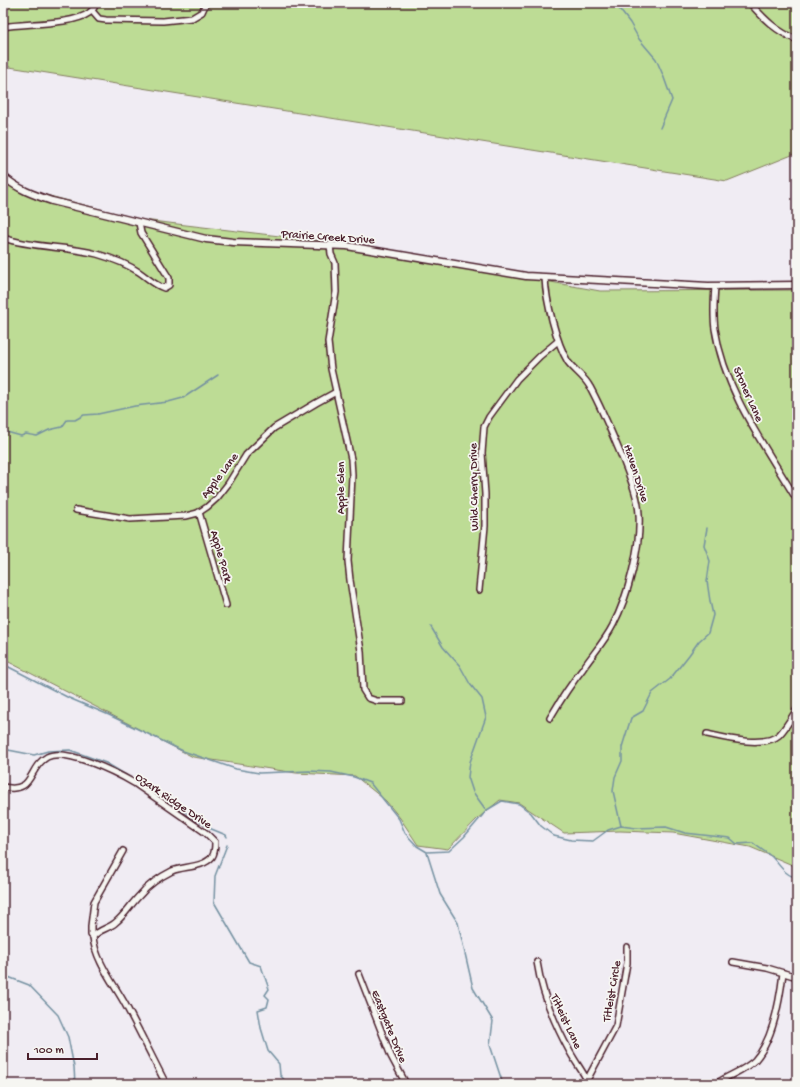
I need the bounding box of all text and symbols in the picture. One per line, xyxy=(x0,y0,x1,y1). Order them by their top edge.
street label: Prairie Creek Drive xyxy=(280,228,376,248)
street label: Stoner Lane xyxy=(729,365,766,425)
street label: Wild Cherry Drive xyxy=(467,442,483,531)
street label: Haven Drive xyxy=(619,443,651,505)
street label: Apple Lane xyxy=(199,450,243,502)
street label: Apple Glen xyxy=(335,461,349,514)
street label: Apple Park xyxy=(206,529,235,586)
street label: Ozark Ridge Drive xyxy=(132,771,215,833)
street label: Titleist Circle xyxy=(601,959,625,1024)
street label: Eastgate Drive xyxy=(367,988,409,1066)
street label: Titleist Lane xyxy=(546,991,584,1052)
scale bar xyxy=(28,1035,97,1061)
text: 100 m xyxy=(33,1044,64,1058)

